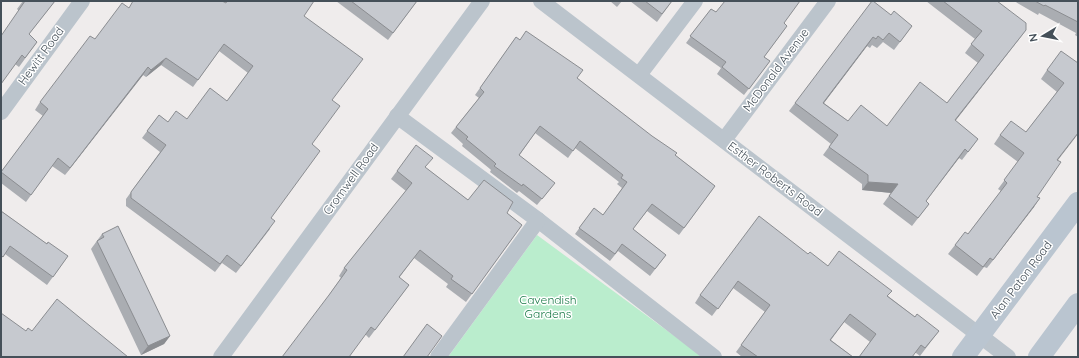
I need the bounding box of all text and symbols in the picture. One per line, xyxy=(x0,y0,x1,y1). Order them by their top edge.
north arrow xyxy=(1023,16,1063,56)
street label: Hewitt Road xyxy=(14,24,67,88)
street label: McDonald Avenue xyxy=(739,25,812,114)
text: N xyxy=(1026,33,1041,43)
street label: Esther Roberts Road xyxy=(725,138,826,219)
street label: Cromwell Road xyxy=(320,140,382,217)
street label: Alan Paton Road xyxy=(986,238,1055,322)
park label: Cavendish Gardens xyxy=(519,292,577,321)

